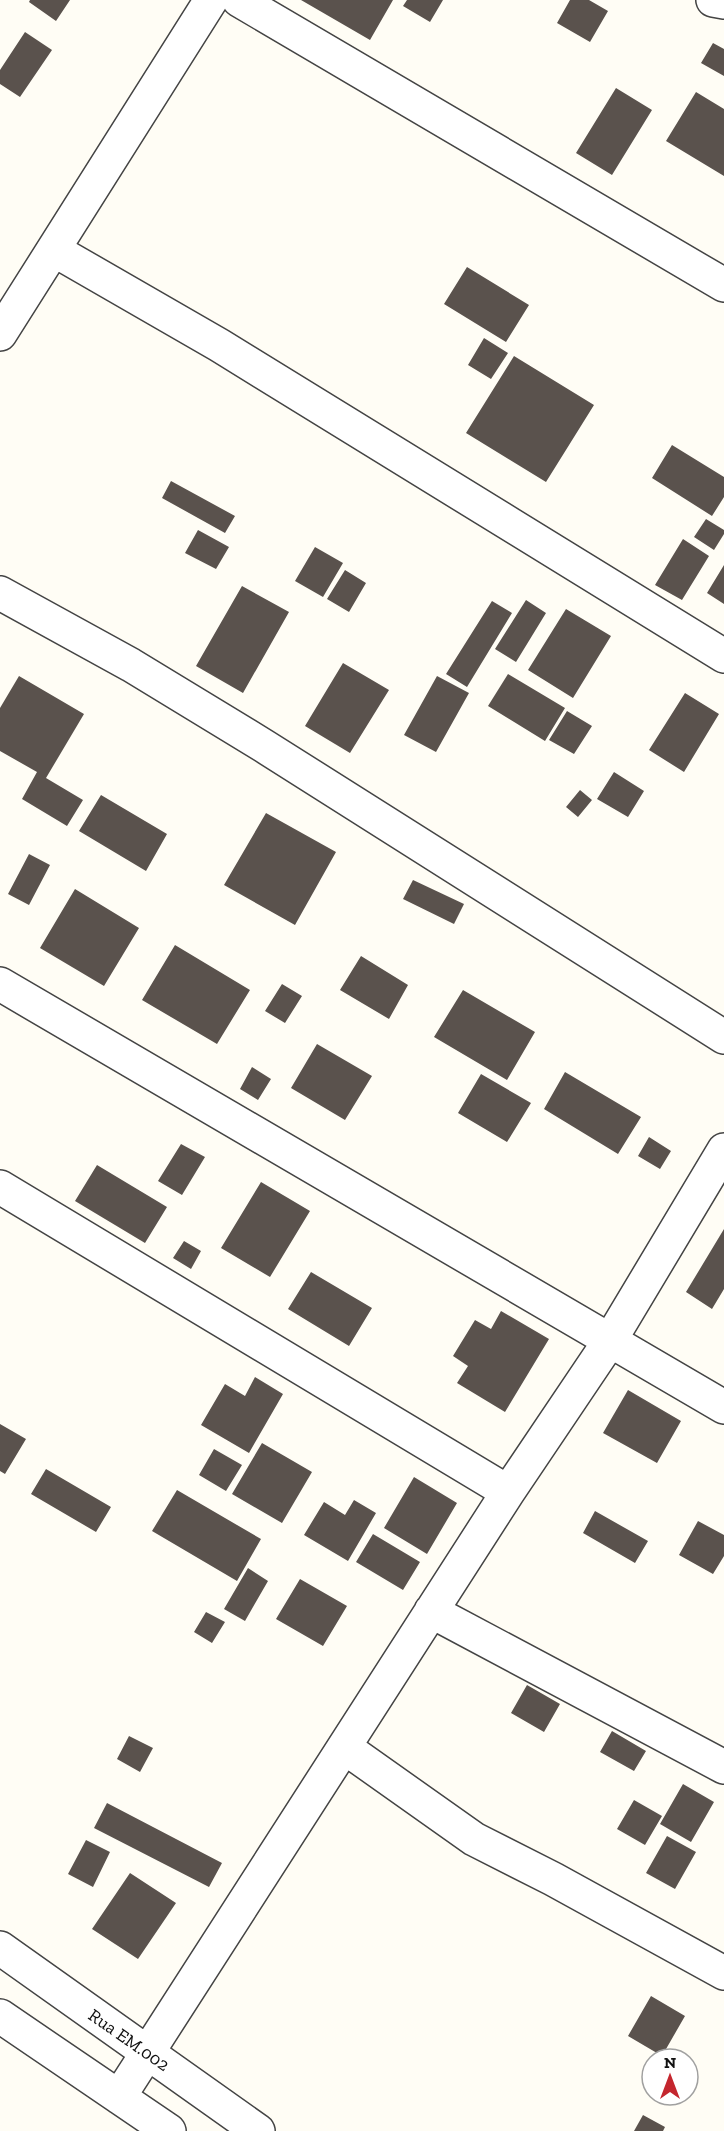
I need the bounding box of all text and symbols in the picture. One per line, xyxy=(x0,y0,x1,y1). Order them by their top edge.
street label: Rua EM.002 xyxy=(84,2004,174,2076)
north arrow xyxy=(640,2047,700,2107)
text: N xyxy=(664,2053,676,2072)

